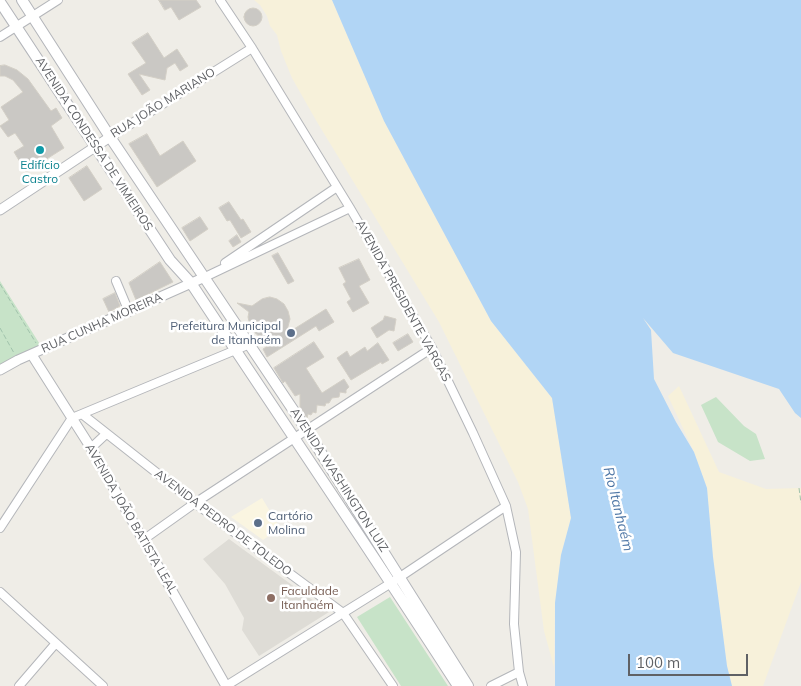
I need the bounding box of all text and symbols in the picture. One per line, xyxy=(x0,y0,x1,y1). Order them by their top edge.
street label: AVENIDA CONDESSA DE VIMIEIROS xyxy=(32,54,156,234)
street label: RUA JOÃO MARIANO xyxy=(108,65,218,141)
marker: Edifício Castro xyxy=(34,144,46,156)
place label: Edifício Castro xyxy=(20,158,60,186)
street label: AVENIDA PRESIDENTE VARGAS xyxy=(353,218,453,384)
street label: RUA CUNHA MOREIRA xyxy=(39,290,165,356)
place label: Prefeitura Municipal de Itanhaém xyxy=(170,319,281,347)
marker: Prefeitura Municipal de Itanhaém xyxy=(285,327,297,339)
street label: AVENIDA WASHINGTON LUIZ xyxy=(287,405,391,555)
street label: AVENIDA JOÃO BATISTA LEAL xyxy=(82,441,180,597)
water label: Rio Itanhaém xyxy=(599,465,637,553)
street label: AVENIDA PEDRO DE TOLEDO xyxy=(152,467,294,579)
place label: Cartório Molina xyxy=(268,509,313,537)
marker: Cartório Molina xyxy=(252,517,264,529)
place label: Faculdade Itanhaém xyxy=(281,584,339,612)
marker: Faculdade Itanhaém xyxy=(265,592,277,604)
scale bar xyxy=(631,644,751,676)
text: 100 m xyxy=(636,653,680,672)

